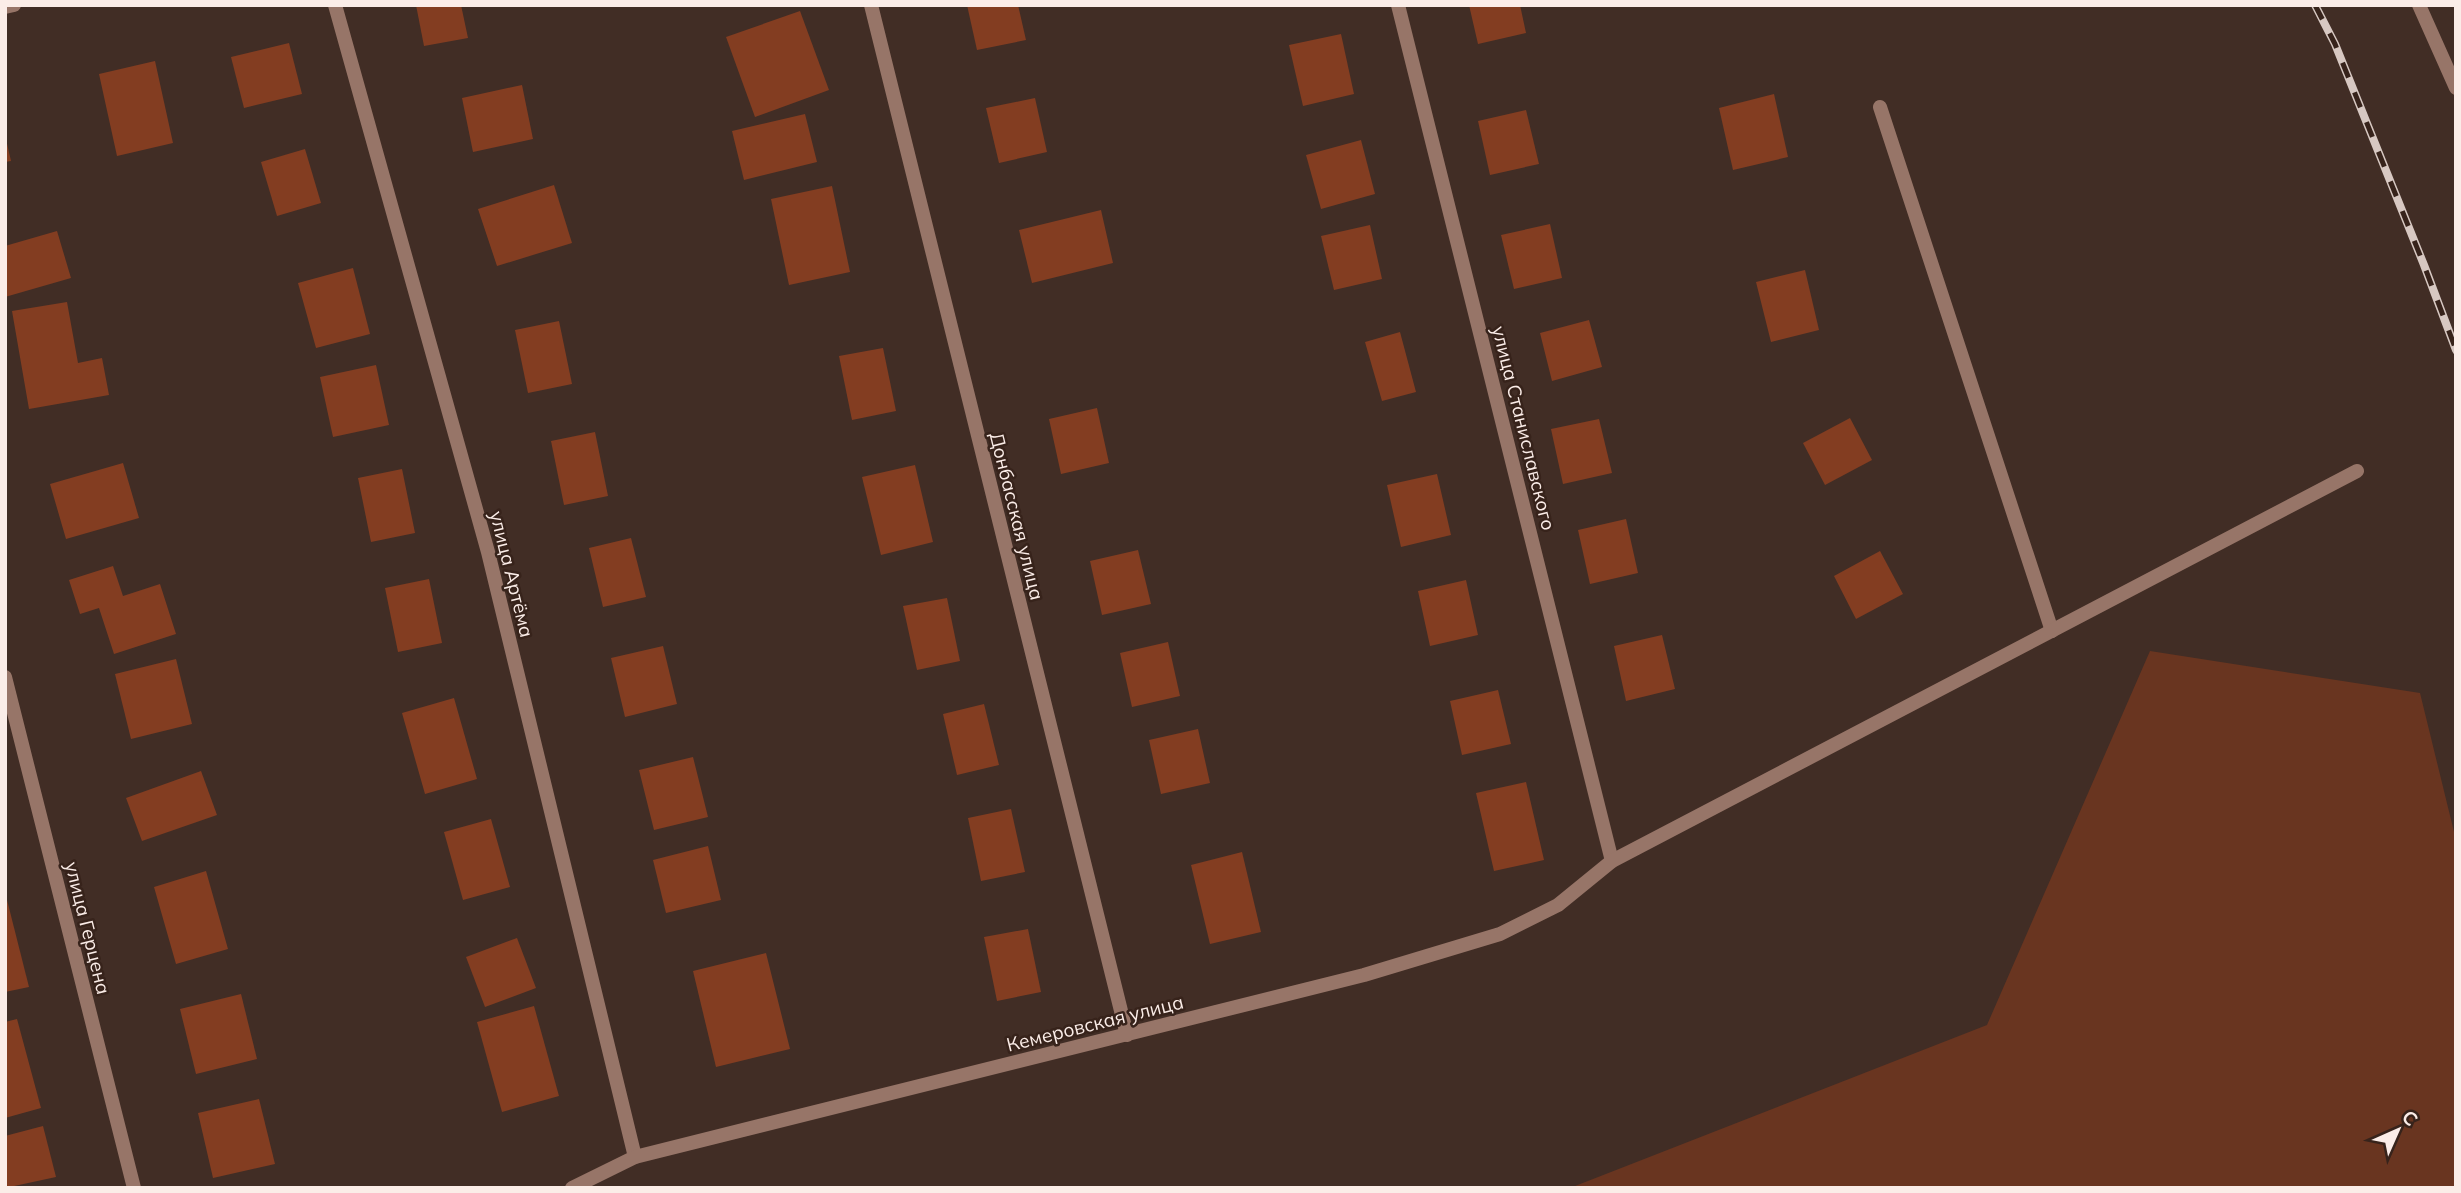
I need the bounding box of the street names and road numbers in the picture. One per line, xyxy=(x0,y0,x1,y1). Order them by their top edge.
street label: улица Станиславского xyxy=(1487,323,1561,533)
street label: Донбасская улица xyxy=(985,430,1049,602)
street label: улица Артёма xyxy=(485,508,539,640)
street label: улица Герцена xyxy=(60,859,116,997)
street label: Кемеровская улица xyxy=(1004,989,1186,1057)

